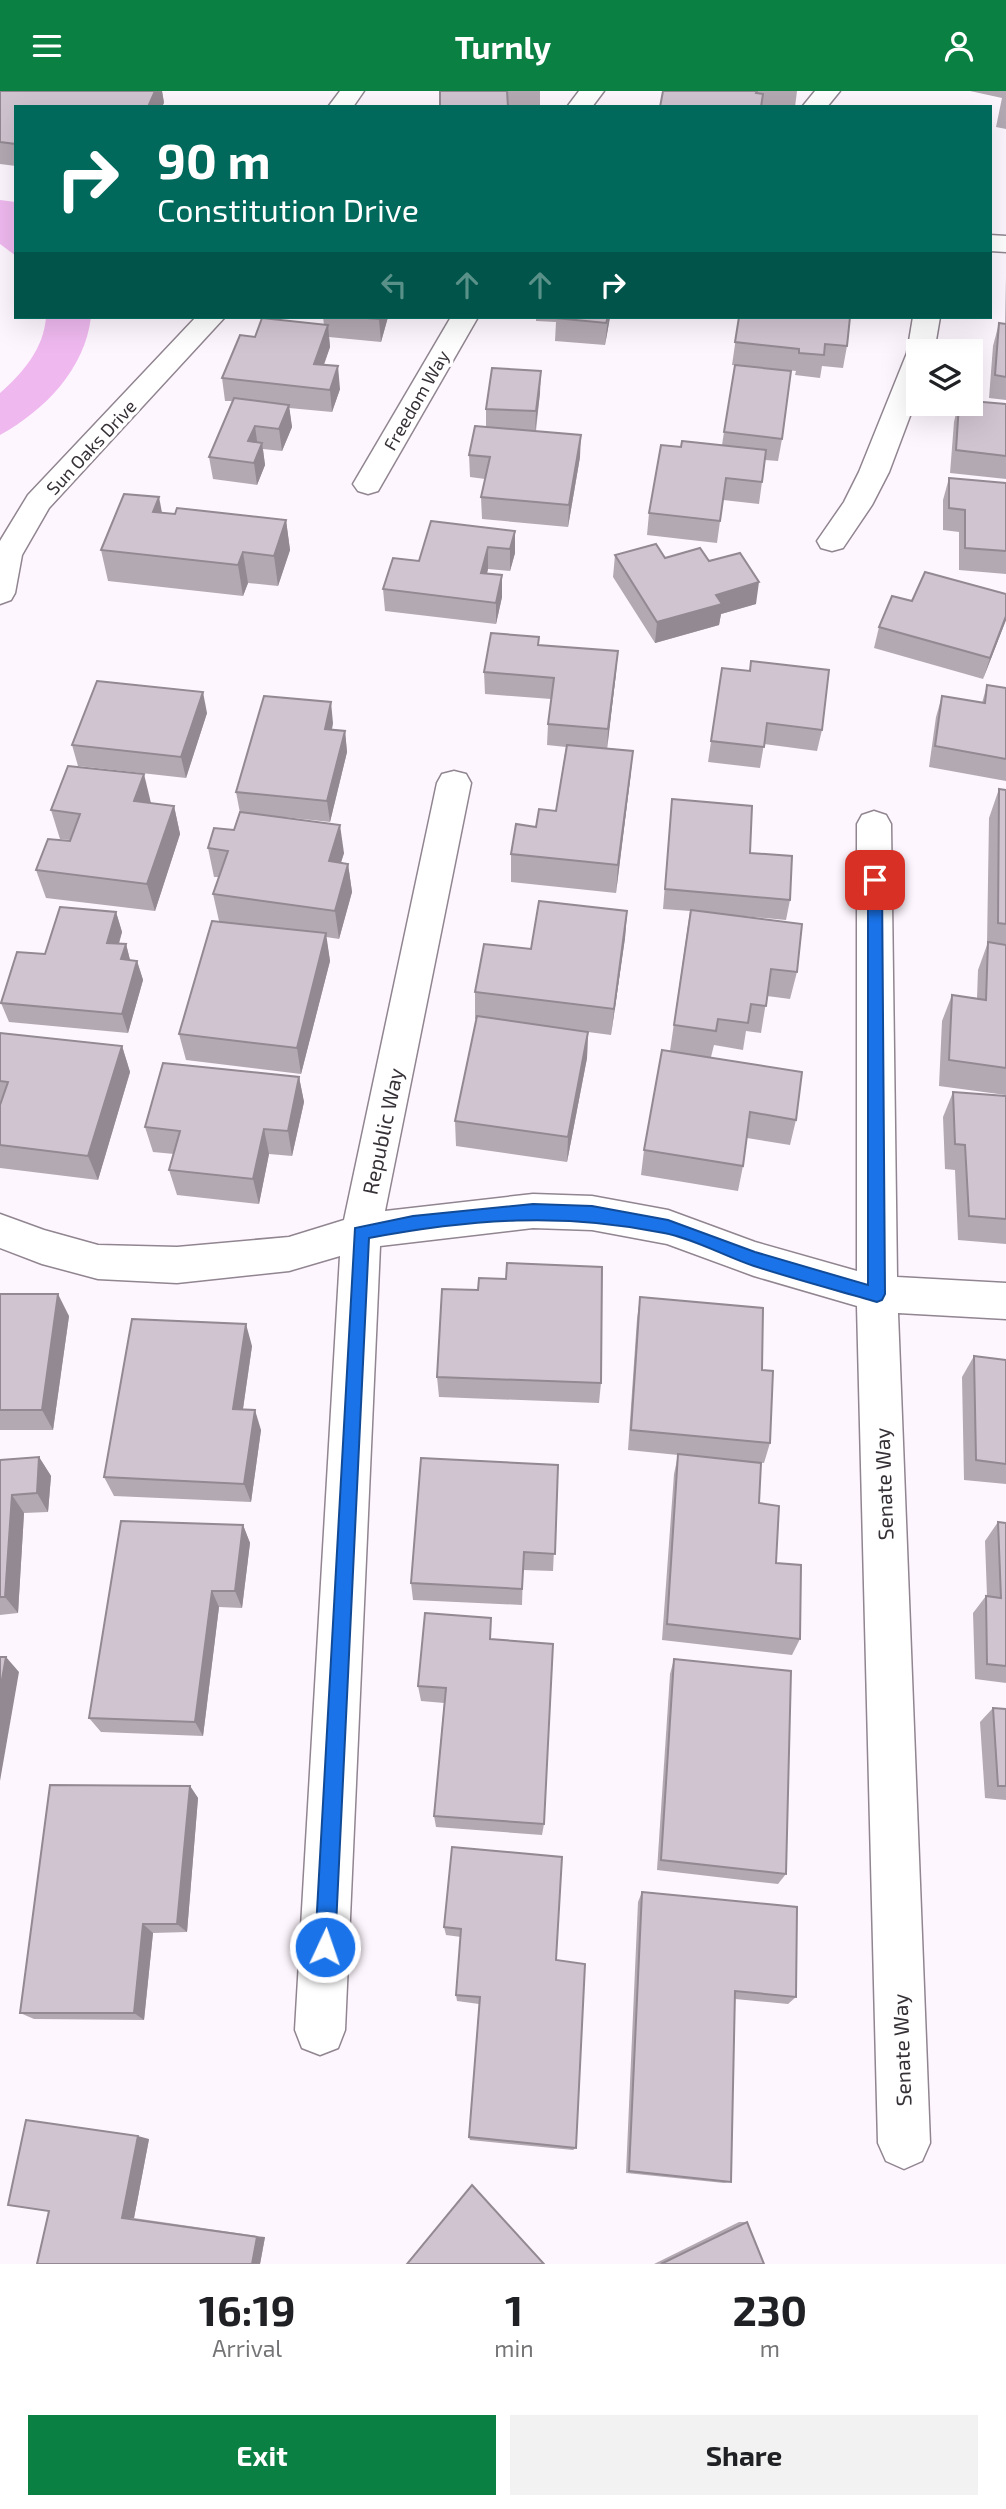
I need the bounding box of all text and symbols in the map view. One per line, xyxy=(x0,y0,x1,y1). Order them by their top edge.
icon: menu xyxy=(28,27,66,65)
text: Turnly xyxy=(455,27,551,65)
icon: person xyxy=(940,27,978,65)
text: 90 m xyxy=(157,130,271,189)
icon: right xyxy=(42,133,133,224)
text: Constitution Drive xyxy=(157,190,419,228)
icon: left xyxy=(375,266,413,304)
icon: ahead xyxy=(448,266,486,304)
icon: ahead xyxy=(521,266,559,304)
icon: right xyxy=(594,266,632,304)
map controls xyxy=(906,339,983,416)
button: layers xyxy=(906,339,983,416)
street label: Freedom Way xyxy=(378,346,454,454)
street label: Sun Oaks Drive xyxy=(41,395,141,499)
pin xyxy=(845,850,905,910)
icon: arrive xyxy=(856,861,894,899)
street label: Republic Way xyxy=(356,1065,408,1197)
street label: Senate Way xyxy=(869,1427,897,1541)
position arrow xyxy=(288,1910,362,1984)
street label: Senate Way xyxy=(887,1993,915,2107)
text: 16:19 xyxy=(199,2284,296,2334)
text: 1 xyxy=(505,2284,523,2334)
text: 230 xyxy=(732,2284,807,2334)
text: Arrival xyxy=(212,2334,282,2362)
text: min xyxy=(494,2334,534,2362)
text: m xyxy=(760,2334,780,2362)
button: Exit xyxy=(28,2415,496,2495)
button: Share xyxy=(510,2415,978,2495)

